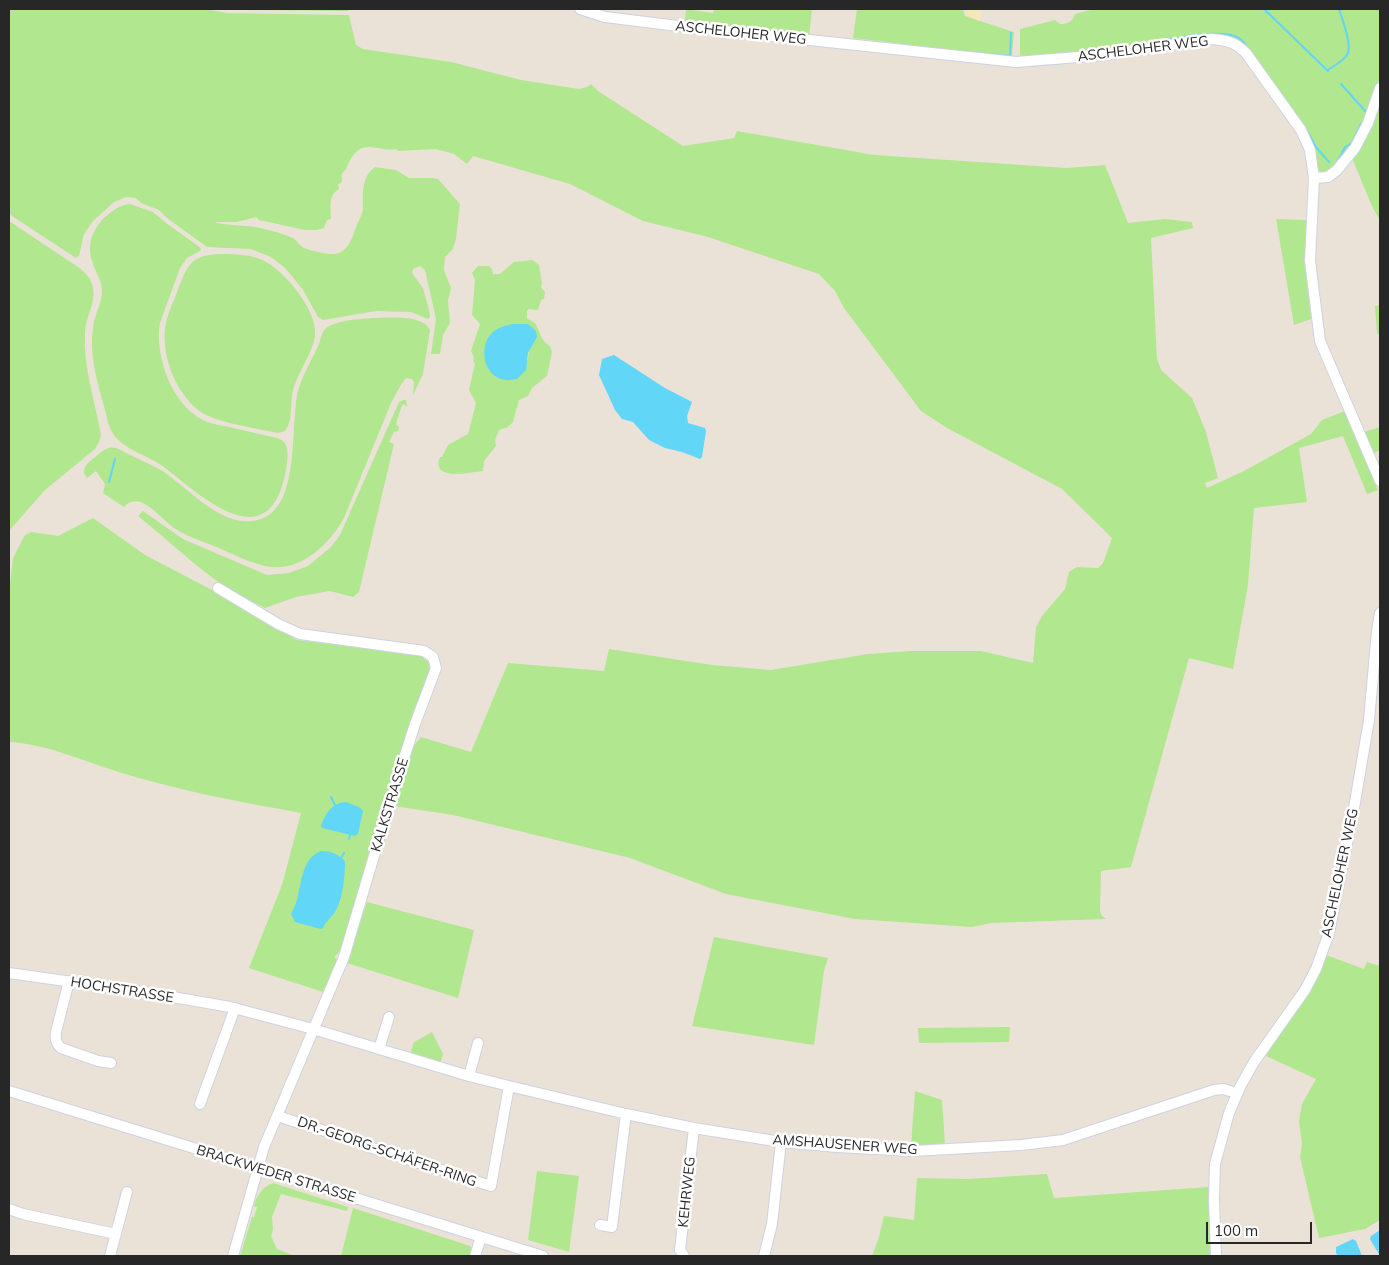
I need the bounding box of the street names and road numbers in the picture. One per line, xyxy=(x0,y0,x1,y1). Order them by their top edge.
street label: ASCHELOHER WEG xyxy=(675,18,807,48)
street label: ASCHELOHER WEG xyxy=(1077,33,1209,65)
street label: KALKSTRASSE xyxy=(368,756,412,854)
street label: ASCHELOHER WEG xyxy=(1318,807,1362,939)
street label: HOCHSTRASSE xyxy=(69,974,175,1006)
street label: DR.-GEORG-SCHÄFER-RING xyxy=(295,1113,479,1191)
street label: AMSHAUSENER WEG xyxy=(772,1132,918,1158)
street label: BRACKWEDER STRASSE xyxy=(194,1142,358,1206)
street label: KEHRWEG xyxy=(675,1156,699,1228)

